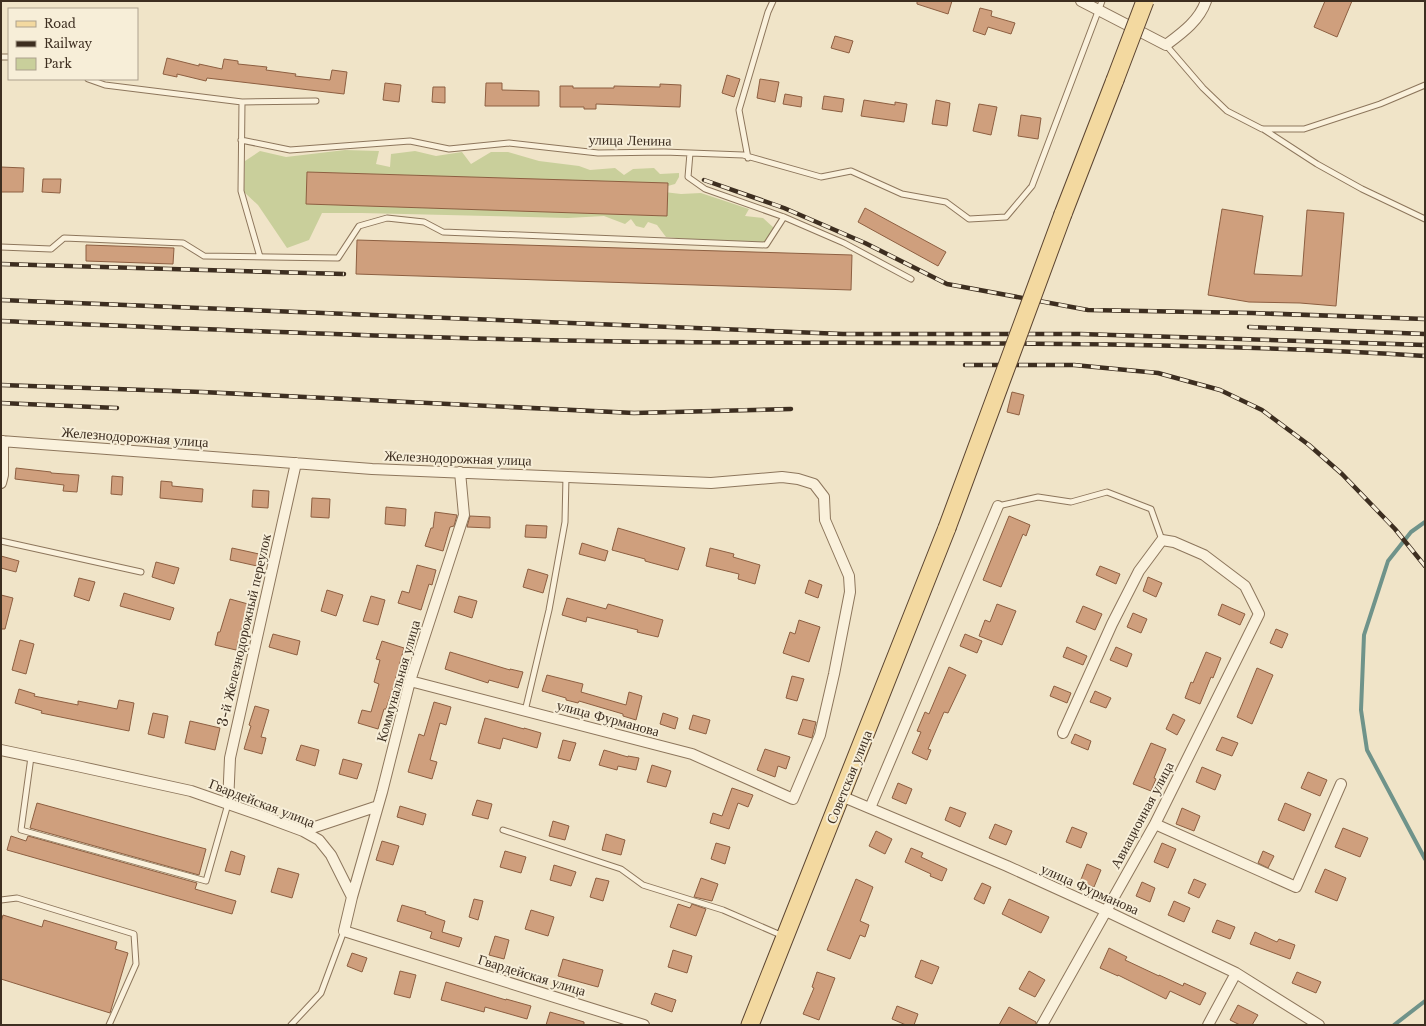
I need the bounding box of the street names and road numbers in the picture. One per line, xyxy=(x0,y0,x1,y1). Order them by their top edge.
street label: улица Ленина xyxy=(588,130,672,150)
street label: Железнодорожная улица xyxy=(61,423,210,451)
street label: Железнодорожная улица xyxy=(384,446,533,470)
street label: 3-й Железнодорожный переулок xyxy=(213,532,275,728)
street label: Коммунальная улица xyxy=(372,617,424,744)
street label: улица Фурманова xyxy=(555,696,662,741)
street label: Советская улица xyxy=(822,727,876,826)
street label: Авиационная улица xyxy=(1106,758,1178,872)
street label: Гвардейская улица xyxy=(207,775,318,832)
street label: улица Фурманова xyxy=(1038,859,1143,919)
street label: Гвардейская улица xyxy=(476,950,589,1000)

